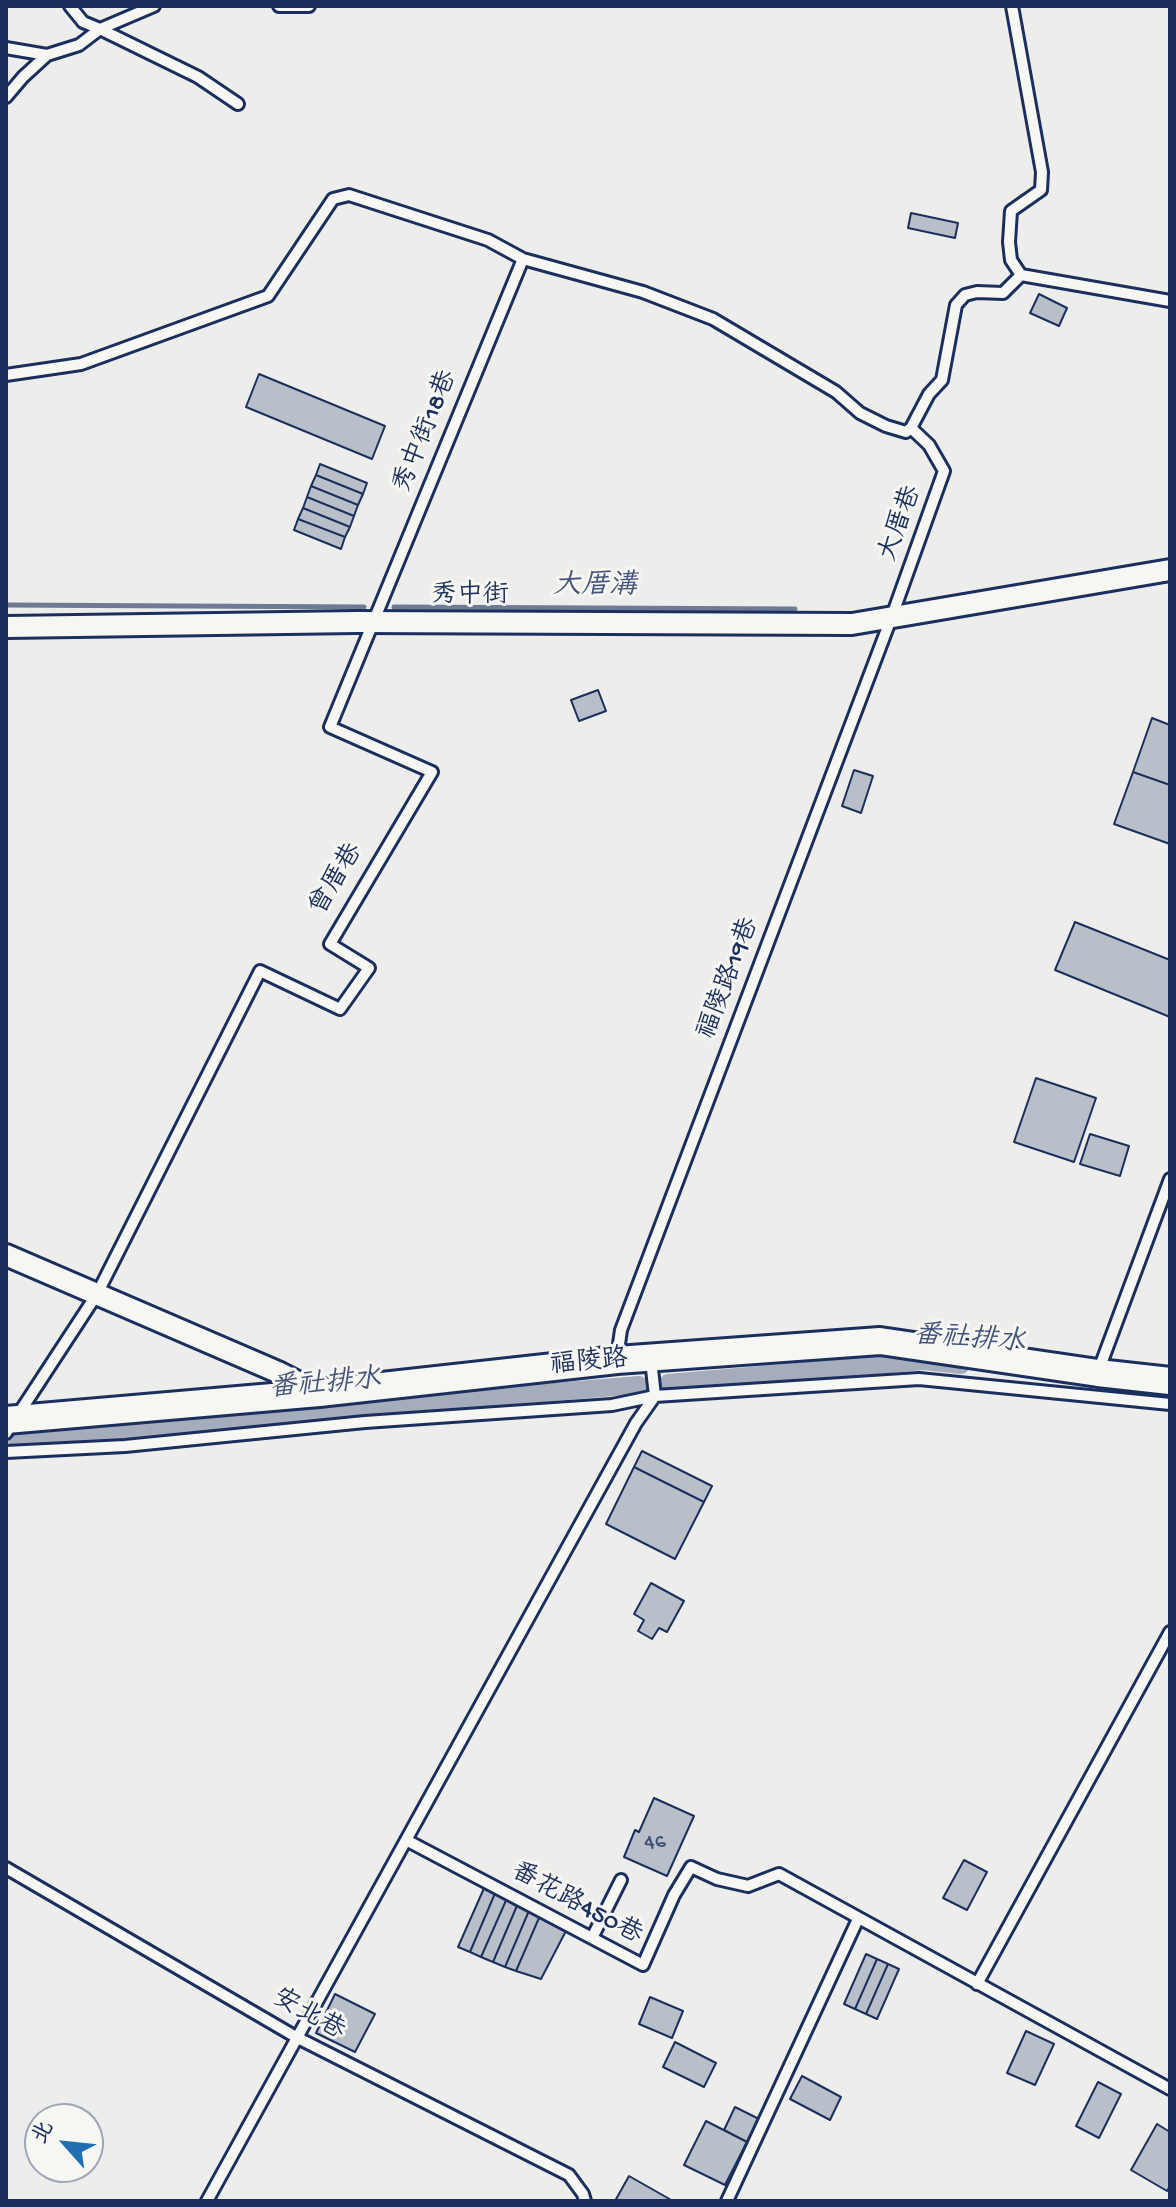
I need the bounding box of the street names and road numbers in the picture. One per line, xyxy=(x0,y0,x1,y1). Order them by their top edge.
street label: 秀中街18巷 xyxy=(388,366,466,498)
street label: 大厝巷 xyxy=(874,482,930,566)
street label: 秀中街 xyxy=(431,581,509,613)
street label: 曾厝巷 xyxy=(305,839,371,921)
street label: 福陵路19巷 xyxy=(693,914,767,1044)
street label: 福陵路 xyxy=(549,1345,629,1383)
street label: 番花路450巷 xyxy=(505,1857,647,1953)
street label: 安北巷 xyxy=(266,1983,350,2049)

